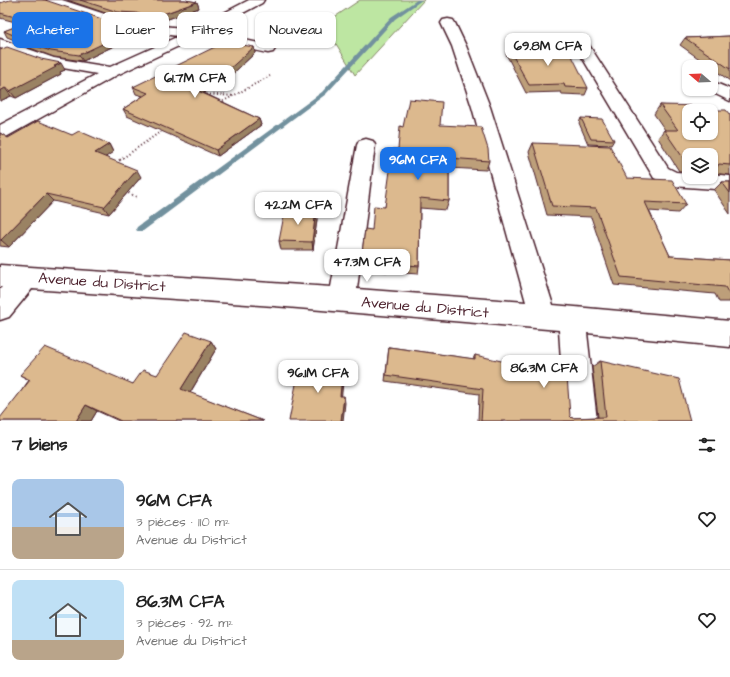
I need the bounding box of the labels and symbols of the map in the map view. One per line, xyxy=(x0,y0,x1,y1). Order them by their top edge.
pin: 69.8M CFA xyxy=(502,33,594,67)
north arrow xyxy=(682,60,718,96)
pin: 61.7M CFA xyxy=(149,65,241,99)
pin: 96M CFA xyxy=(381,147,455,181)
pin: 42.2M CFA xyxy=(252,192,344,226)
pin: 47.3M CFA xyxy=(321,249,413,283)
street label: Avenue du District xyxy=(38,268,166,297)
street label: Avenue du District xyxy=(360,291,490,324)
pin: 86.3M CFA xyxy=(498,355,590,389)
pin: 96.1M CFA xyxy=(272,360,364,394)

